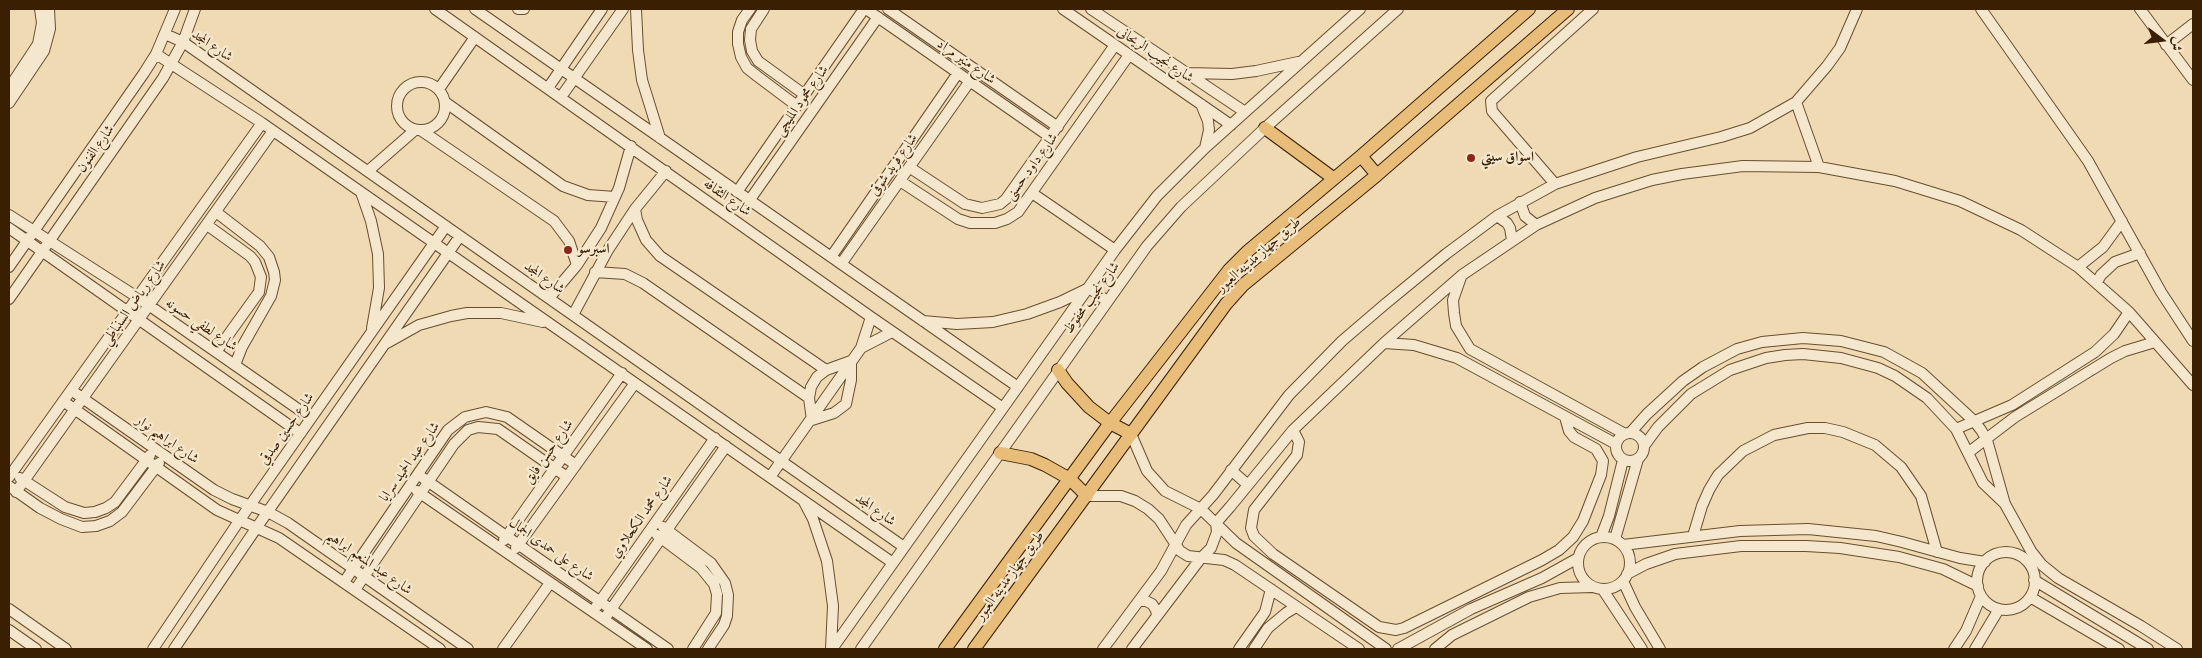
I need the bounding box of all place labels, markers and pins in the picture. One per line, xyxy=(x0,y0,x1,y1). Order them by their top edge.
place label: اسواق سيتي xyxy=(1481,150,1534,166)
marker: اسواق سيتي xyxy=(1465,152,1477,164)
place label: اسبرسو xyxy=(578,242,609,258)
marker: اسبرسو xyxy=(562,244,574,256)

